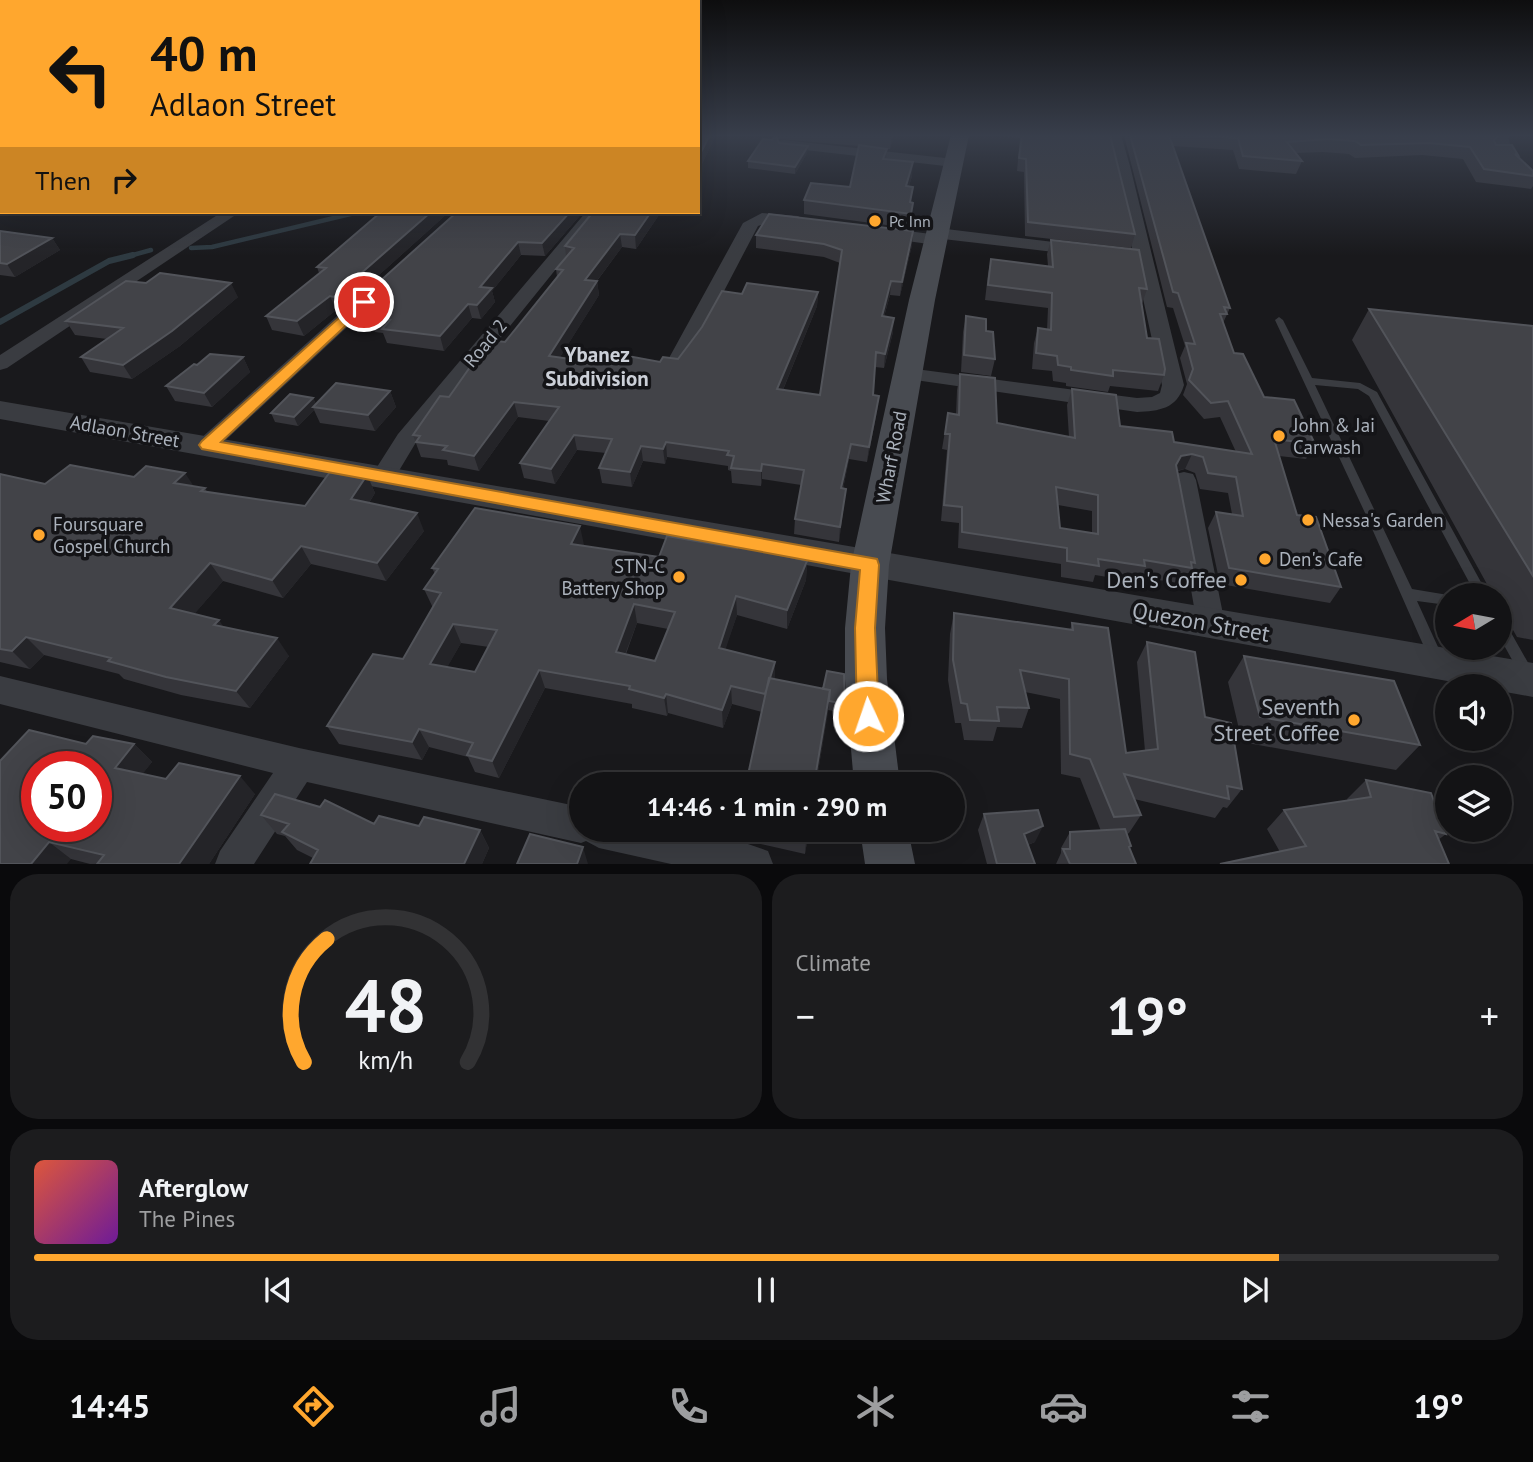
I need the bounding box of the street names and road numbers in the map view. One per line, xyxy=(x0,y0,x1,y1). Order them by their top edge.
street label: Road 2 xyxy=(458,314,512,372)
street label: Wharf Road xyxy=(870,409,912,505)
street label: Adlaon Street xyxy=(69,410,182,453)
street label: Quezon Street xyxy=(1130,595,1272,648)

